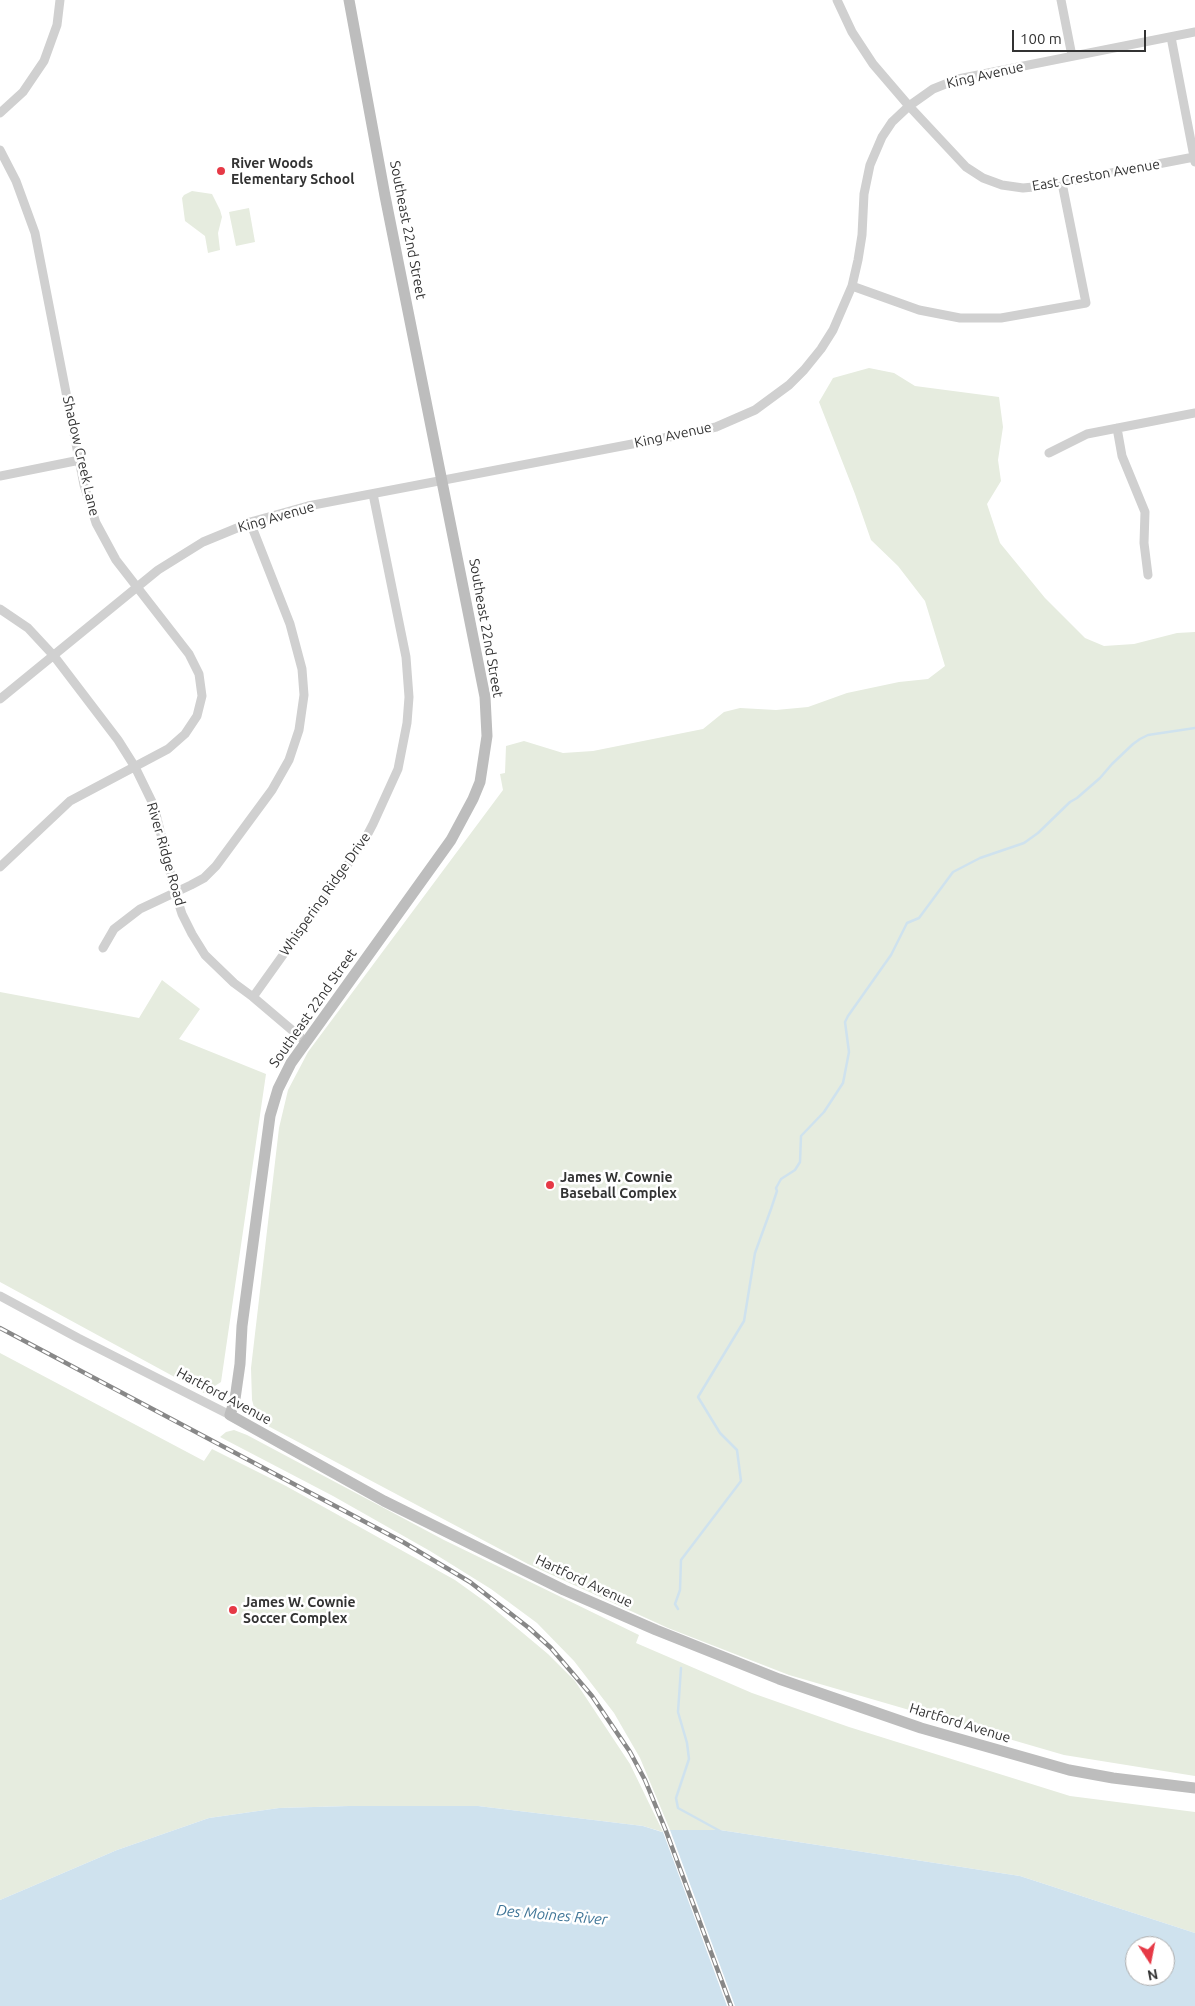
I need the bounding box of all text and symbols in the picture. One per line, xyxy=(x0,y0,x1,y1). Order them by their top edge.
scale bar xyxy=(1015,20,1149,52)
text: 100 m xyxy=(1020,30,1062,47)
street label: King Avenue xyxy=(945,58,1025,92)
place label: River Woods Elementary School xyxy=(231,155,354,188)
street label: East Creston Avenue xyxy=(1031,155,1161,195)
street label: Southeast 22nd Street xyxy=(386,159,430,301)
marker: River Woods Elementary School xyxy=(215,165,227,177)
street label: Shadow Creek Lane xyxy=(59,394,103,518)
street label: King Avenue xyxy=(633,419,713,451)
street label: King Avenue xyxy=(236,498,316,536)
street label: Southeast 22nd Street xyxy=(465,557,507,699)
street label: River Ridge Road xyxy=(143,800,189,908)
street label: Whispering Ridge Drive xyxy=(276,829,374,959)
street label: Southeast 22nd Street xyxy=(266,945,360,1071)
place label: James W. Cownie Baseball Complex xyxy=(560,1169,677,1202)
marker: James W. Cownie Baseball Complex xyxy=(544,1179,556,1191)
street label: Hartford Avenue xyxy=(174,1364,274,1428)
street label: Hartford Avenue xyxy=(533,1551,635,1611)
place label: James W. Cownie Soccer Complex xyxy=(243,1594,356,1626)
marker: James W. Cownie Soccer Complex xyxy=(227,1604,239,1616)
street label: Hartford Avenue xyxy=(907,1700,1013,1746)
water label: Des Moines River xyxy=(496,1901,608,1929)
north arrow xyxy=(1125,1936,1175,1986)
text: N xyxy=(1146,1966,1159,1984)

